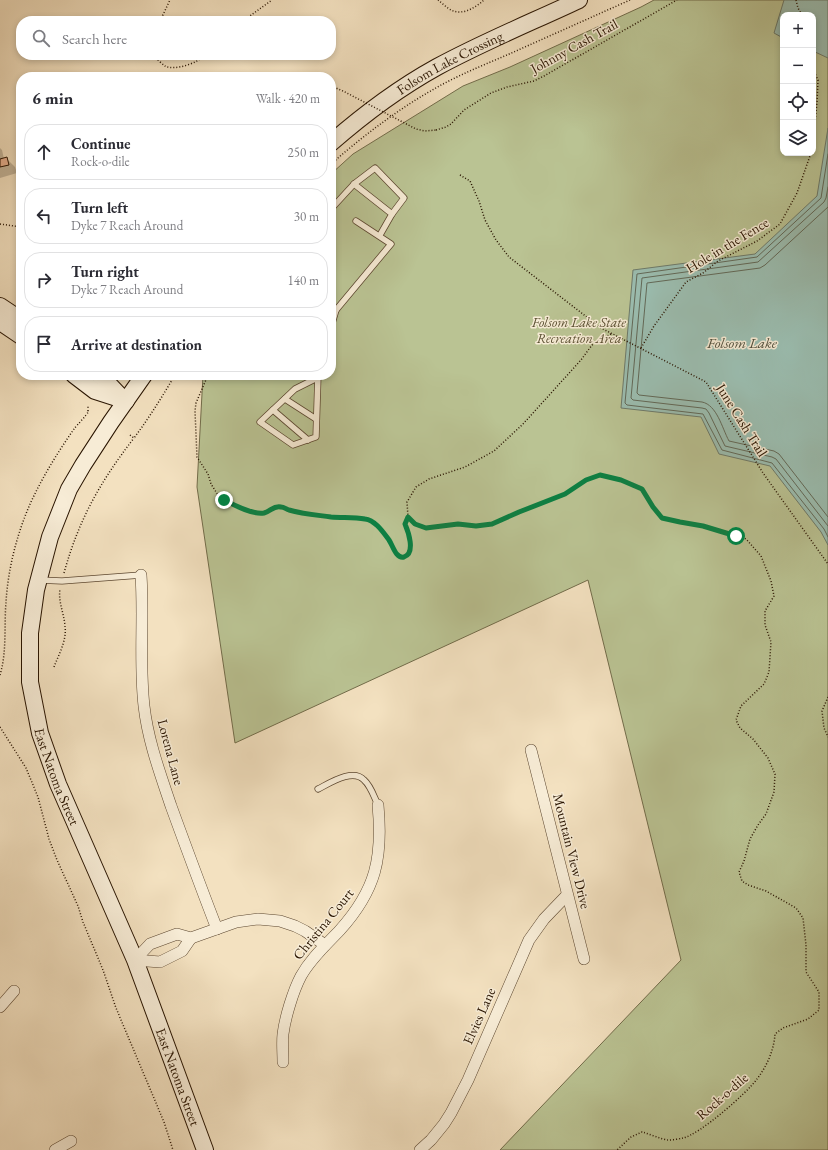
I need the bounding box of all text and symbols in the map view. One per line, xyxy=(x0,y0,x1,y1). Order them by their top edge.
map controls xyxy=(780,12,816,156)
button: + xyxy=(780,12,816,48)
street label: Johnny Cash Trail xyxy=(526,14,621,78)
search box xyxy=(16,16,336,60)
street label: Folsom Lake Crossing xyxy=(393,26,507,98)
icon: search xyxy=(30,27,52,49)
text: Search here xyxy=(62,29,127,48)
button: − xyxy=(780,48,816,84)
button: locate xyxy=(780,84,816,120)
text: 6 min xyxy=(32,87,73,109)
text: Walk · 420 m xyxy=(256,90,320,107)
button: layers xyxy=(780,120,816,156)
text: Continue xyxy=(71,134,131,153)
icon: ahead xyxy=(33,141,55,163)
text: 250 m xyxy=(288,144,319,161)
text: Rock-o-dile xyxy=(71,153,130,170)
text: Turn left xyxy=(71,198,128,217)
icon: left xyxy=(33,205,55,227)
text: 30 m xyxy=(294,208,319,225)
street label: Hole in the Fence xyxy=(682,213,772,277)
text: Dyke 7 Reach Around xyxy=(71,217,183,234)
text: Turn right xyxy=(71,262,139,281)
icon: right xyxy=(33,269,55,291)
text: 140 m xyxy=(288,272,319,289)
text: Dyke 7 Reach Around xyxy=(71,281,183,298)
park label: Folsom Lake State Recreation Area xyxy=(531,313,626,347)
icon: arrive xyxy=(33,333,55,355)
water label: Folsom Lake xyxy=(706,333,778,352)
text: Arrive at destination xyxy=(71,335,202,354)
street label: June Cash Trail xyxy=(712,379,772,460)
route end xyxy=(215,491,233,509)
route start xyxy=(727,527,745,545)
street label: Lorena Lane xyxy=(154,717,189,788)
street label: East Natoma Street xyxy=(30,726,84,829)
street label: Mountain View Drive xyxy=(549,792,595,911)
street label: Christina Court xyxy=(289,884,358,963)
street label: Elvies Lane xyxy=(459,984,500,1047)
street label: East Natoma Street xyxy=(152,1025,204,1129)
street label: Rock-o-dile xyxy=(692,1068,752,1123)

